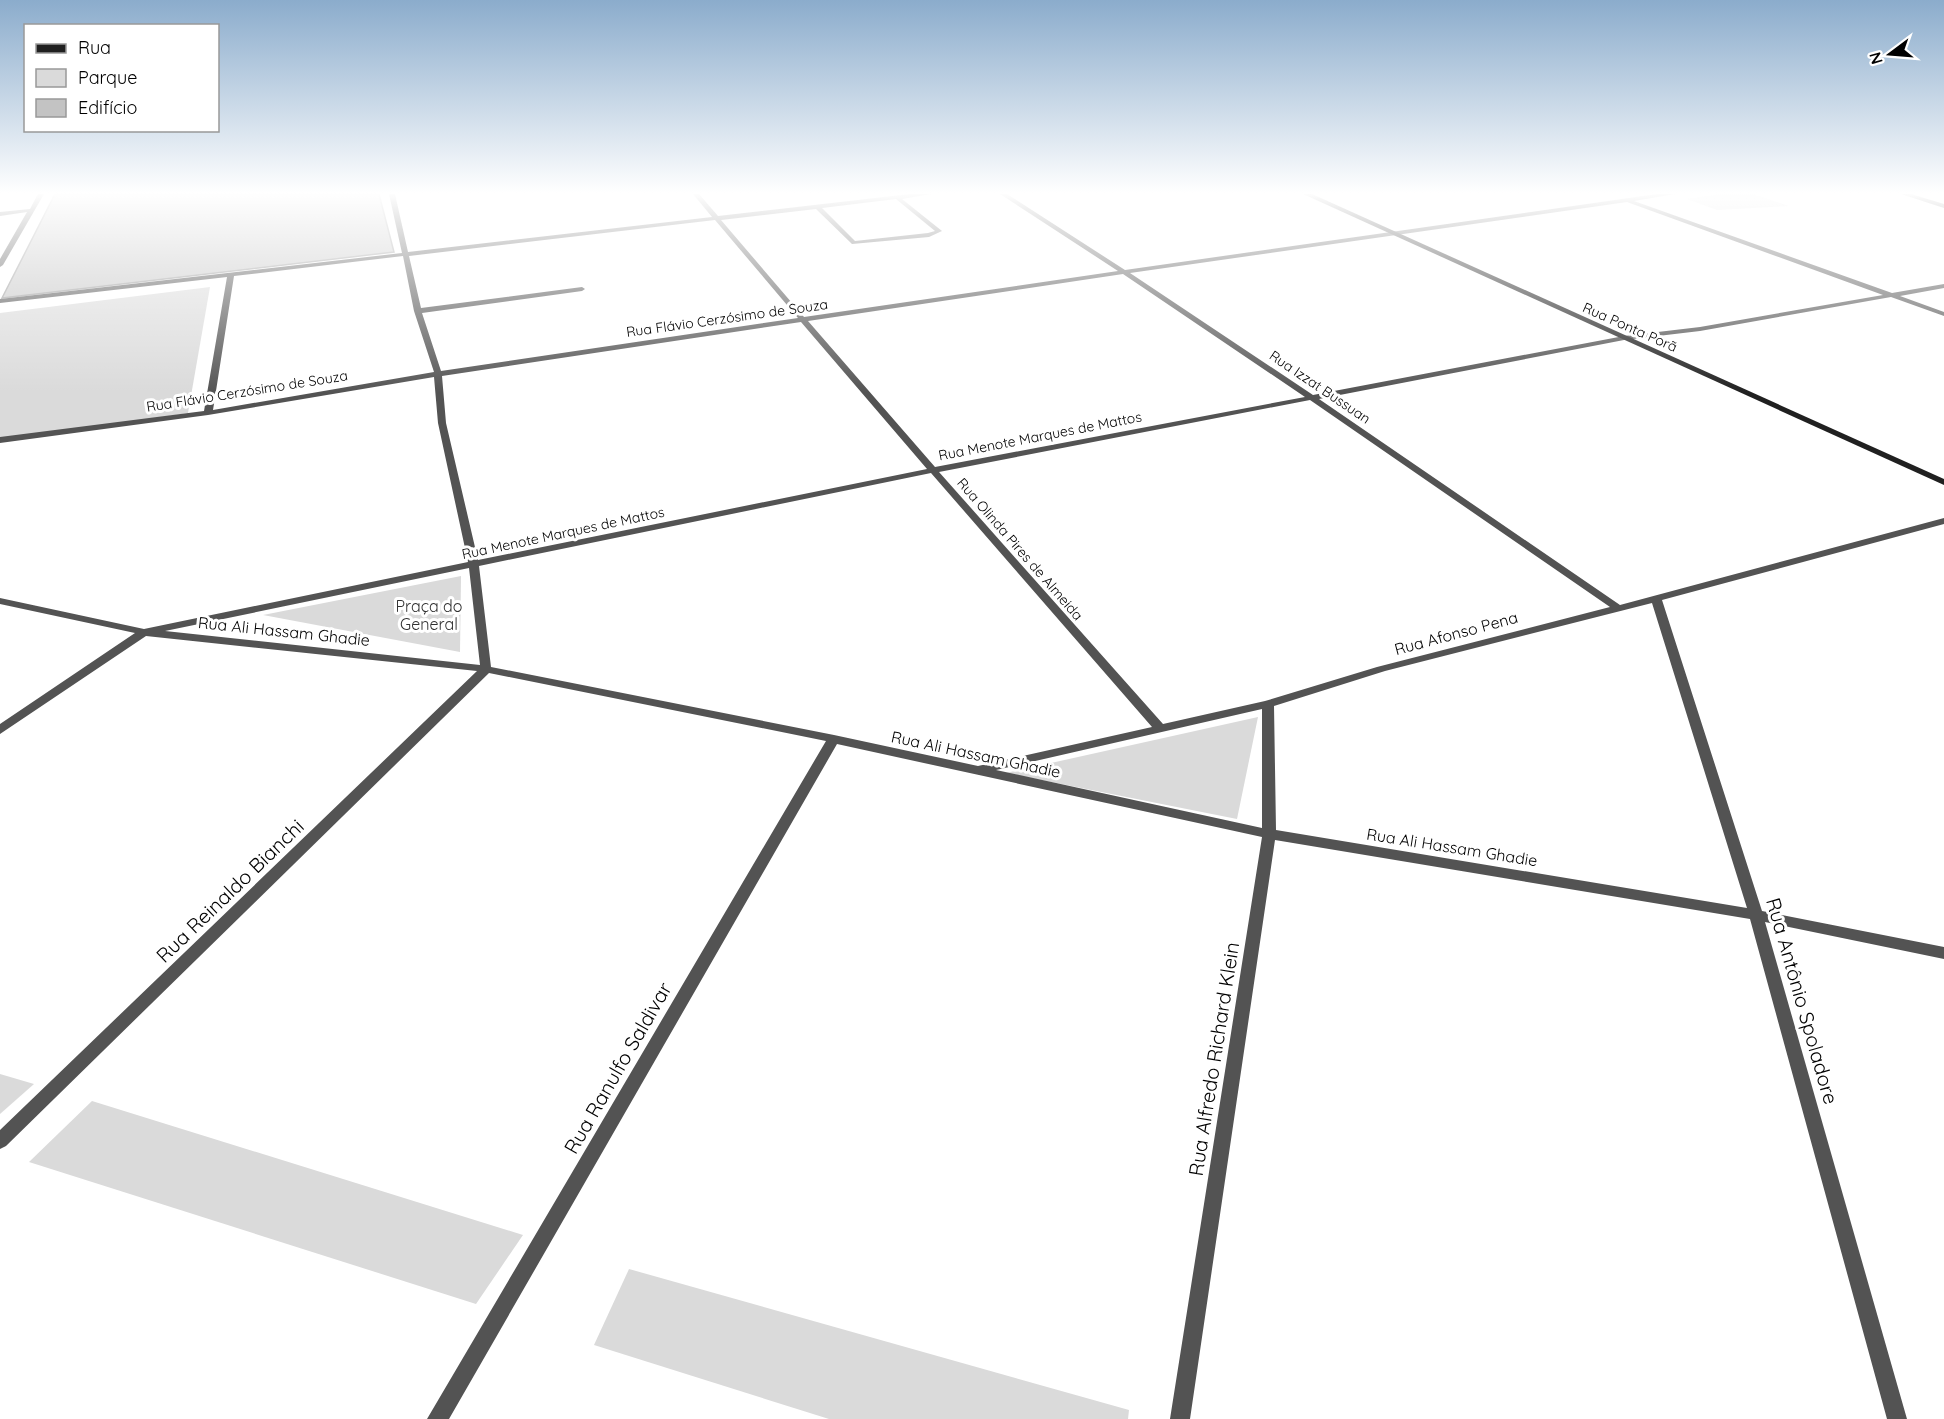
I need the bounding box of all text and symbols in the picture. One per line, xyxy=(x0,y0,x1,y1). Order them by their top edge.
legend xyxy=(24,24,219,132)
north arrow xyxy=(1860,24,1920,84)
text: Rua xyxy=(78,36,111,59)
text: N xyxy=(1864,50,1887,67)
text: Parque xyxy=(78,66,137,89)
text: Edifício xyxy=(78,96,137,119)
street label: Rua Flávio Cerzósimo de Souza xyxy=(625,295,829,341)
street label: Rua Ponta Porã xyxy=(1580,298,1680,356)
street label: Rua Izzat Bussuan xyxy=(1266,346,1374,428)
street label: Rua Flávio Cerzósimo de Souza xyxy=(145,366,349,416)
street label: Rua Menote Marques de Mattos xyxy=(937,407,1143,465)
street label: Rua Olinda Pires de Almeida xyxy=(953,474,1087,624)
street label: Rua Menote Marques de Mattos xyxy=(460,503,666,563)
park label: Praça do General xyxy=(396,596,462,634)
street label: Rua Afonso Pena xyxy=(1392,607,1520,659)
street label: Rua Ali Hassam Ghadie xyxy=(197,612,371,650)
street label: Rua Ali Hassam Ghadie xyxy=(889,726,1063,782)
street label: Rua Reinaldo Bianchi xyxy=(151,814,309,968)
street label: Rua Ali Hassam Ghadie xyxy=(1365,824,1539,870)
street label: Rua Antônio Spoladore xyxy=(1761,895,1844,1107)
street label: Rua Alfredo Richard Klein xyxy=(1183,940,1244,1178)
street label: Rua Ranulfo Saldivar xyxy=(558,977,677,1158)

